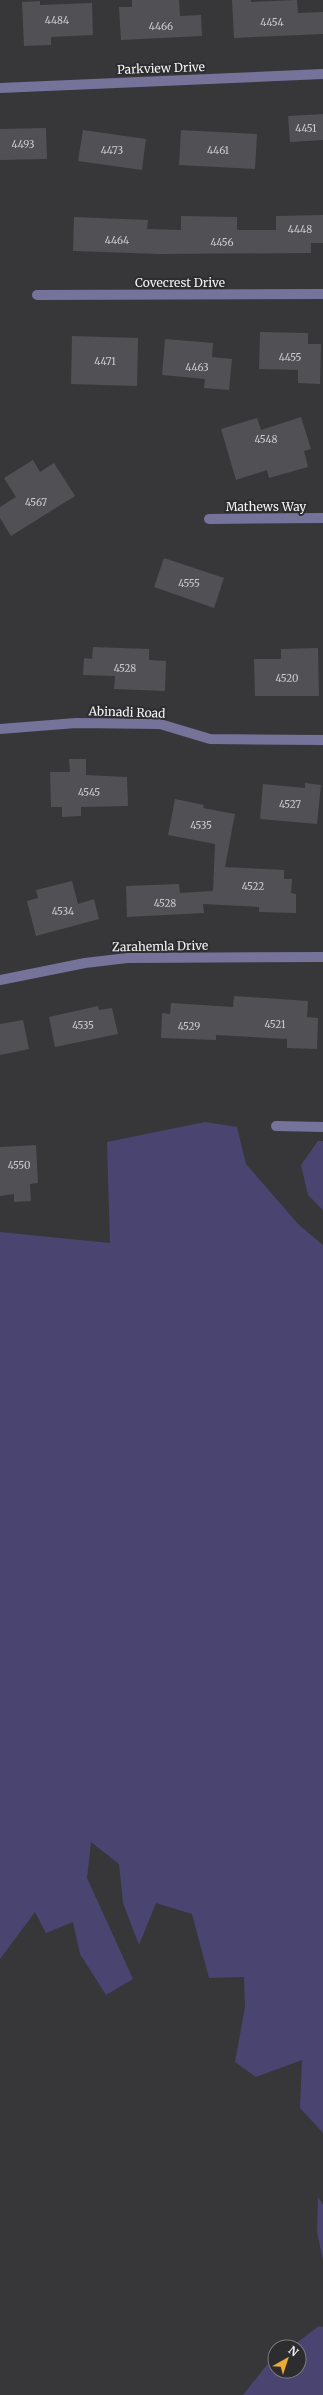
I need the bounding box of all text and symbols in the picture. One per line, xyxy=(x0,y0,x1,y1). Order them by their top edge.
house number: 4484 xyxy=(45,14,69,27)
house number: 4454 xyxy=(260,16,284,29)
house number: 4466 xyxy=(149,20,173,33)
street label: Parkview Drive xyxy=(117,59,205,77)
house number: 4451 xyxy=(295,122,317,135)
house number: 4493 xyxy=(11,138,35,151)
house number: 4473 xyxy=(101,144,124,157)
house number: 4461 xyxy=(207,144,230,157)
house number: 4448 xyxy=(288,223,312,236)
house number: 4464 xyxy=(105,234,129,247)
house number: 4456 xyxy=(210,236,234,249)
street label: Covecrest Drive xyxy=(135,275,225,290)
house number: 4455 xyxy=(279,351,301,364)
house number: 4471 xyxy=(94,355,116,368)
house number: 4463 xyxy=(185,361,209,374)
house number: 4548 xyxy=(254,433,278,446)
house number: 4567 xyxy=(25,496,47,509)
street label: Mathews Way xyxy=(226,499,306,514)
house number: 4555 xyxy=(178,577,200,590)
house number: 4528 xyxy=(114,662,136,675)
house number: 4520 xyxy=(276,672,298,685)
street label: Abinadi Road xyxy=(87,703,166,721)
house number: 4545 xyxy=(78,786,100,799)
house number: 4527 xyxy=(279,798,301,811)
house number: 4535 xyxy=(190,819,212,832)
house number: 4522 xyxy=(242,880,264,893)
house number: 4528 xyxy=(154,897,176,910)
house number: 4534 xyxy=(52,905,74,918)
street label: Zarahemla Drive xyxy=(112,938,208,954)
house number: 4521 xyxy=(265,1018,286,1031)
house number: 4535 xyxy=(72,1019,94,1032)
house number: 4529 xyxy=(178,1020,200,1033)
house number: 4550 xyxy=(8,1159,30,1172)
north arrow xyxy=(267,2339,307,2379)
text: N xyxy=(286,2343,301,2360)

